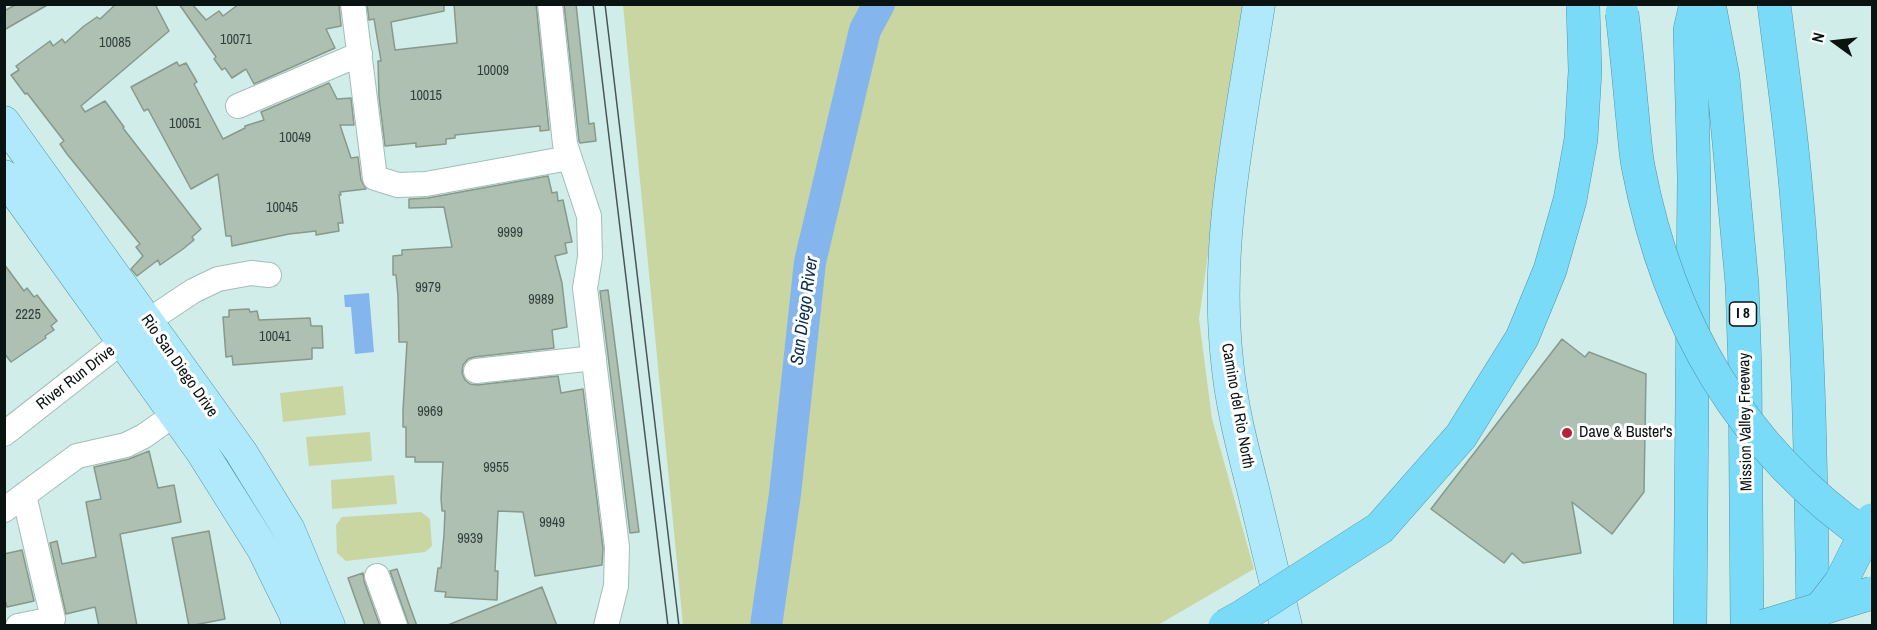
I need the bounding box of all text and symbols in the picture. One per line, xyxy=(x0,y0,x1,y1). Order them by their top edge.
north arrow xyxy=(1805,12,1865,72)
text: N xyxy=(1806,30,1829,45)
house number: 10071 xyxy=(220,32,252,48)
house number: 10085 xyxy=(99,35,131,51)
house number: 10009 xyxy=(477,63,509,79)
house number: 10015 xyxy=(410,88,442,104)
house number: 10051 xyxy=(169,116,201,132)
house number: 10049 xyxy=(279,130,311,146)
house number: 10045 xyxy=(266,200,298,216)
house number: 9999 xyxy=(497,225,523,241)
water label: San Diego River xyxy=(787,255,823,367)
house number: 9979 xyxy=(415,280,441,296)
house number: 9989 xyxy=(528,292,554,308)
road number: I 8 xyxy=(1730,302,1756,326)
house number: 2225 xyxy=(15,307,41,323)
street label: Rio San Diego Drive xyxy=(136,311,222,421)
house number: 10041 xyxy=(259,329,291,345)
street label: River Run Drive xyxy=(33,341,119,415)
street label: Camino del Rio North xyxy=(1217,342,1257,470)
street label: Mission Valley Freeway xyxy=(1735,353,1757,491)
house number: 9969 xyxy=(417,404,443,420)
place label: Dave & Buster's xyxy=(1579,423,1673,443)
marker: Dave & Buster's xyxy=(1560,426,1574,440)
house number: 9955 xyxy=(483,460,509,476)
house number: 9949 xyxy=(539,515,565,531)
house number: 9939 xyxy=(457,531,483,547)

